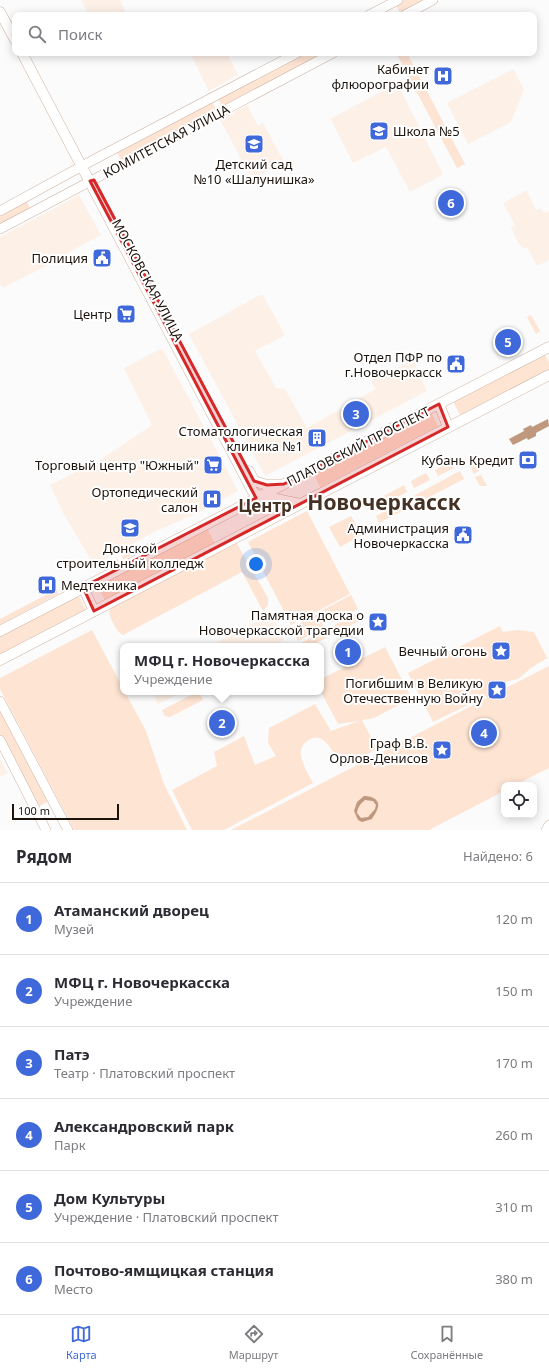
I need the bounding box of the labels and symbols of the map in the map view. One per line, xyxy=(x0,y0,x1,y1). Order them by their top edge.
place label: Кабинет флюорографии xyxy=(331,60,429,93)
hospital icon: Кабинет флюорографии xyxy=(432,65,454,87)
street label: КОМИТЕТСКАЯ УЛИЦА xyxy=(100,100,233,182)
school or university icon: Школа №5 xyxy=(368,120,390,142)
place label: Школа №5 xyxy=(393,122,460,140)
school or university icon: Детский сад №10 «Шалунишка» xyxy=(243,133,265,155)
place label: Детский сад №10 «Шалунишка» xyxy=(193,155,315,188)
pin: 6 xyxy=(438,188,464,218)
street label: МОСКОВСКАЯ УЛИЦА xyxy=(108,216,188,345)
public building icon: Полиция xyxy=(91,247,113,269)
place label: Полиция xyxy=(32,249,88,267)
supermarket icon: Центр xyxy=(115,303,137,325)
place label: Центр xyxy=(73,305,112,323)
pin: 5 xyxy=(495,327,521,357)
place label: Отдел ПФР по г.Новочеркасск xyxy=(345,348,442,381)
public building icon: Отдел ПФР по г.Новочеркасск xyxy=(445,353,467,375)
pin: 3 xyxy=(343,399,369,429)
street label: ПЛАТОВСКИЙ ПРОСПЕКТ xyxy=(283,402,433,490)
place label: Стоматологическая клиника №1 xyxy=(179,422,303,455)
building icon: Стоматологическая клиника №1 xyxy=(306,427,328,449)
bank icon: Кубань Кредит xyxy=(517,449,539,471)
place label: Кубань Кредит xyxy=(421,451,514,469)
supermarket icon: Торговый центр "Южный" xyxy=(202,454,224,476)
place label: Торговый центр "Южный" xyxy=(35,456,199,474)
place label: Ортопедический салон xyxy=(92,483,198,516)
hospital icon: Ортопедический салон xyxy=(201,488,223,510)
district label: Новочеркасск xyxy=(307,488,461,516)
district label: Центр xyxy=(238,494,292,517)
school or university icon: Донской строительный колледж xyxy=(119,517,141,539)
place label: Администрация Новочеркасска xyxy=(348,519,449,552)
public building icon: Администрация Новочеркасска xyxy=(452,524,474,546)
place label: Донской строительный колледж xyxy=(56,539,204,572)
your location xyxy=(246,554,266,574)
hospital icon: Медтехника xyxy=(36,574,58,596)
place label: Медтехника xyxy=(61,576,137,594)
place label: Памятная доска о Новочеркасской трагедии xyxy=(199,606,364,639)
place icon: Памятная доска о Новочеркасской трагедии xyxy=(367,611,389,633)
pin: 1 xyxy=(335,637,361,667)
place icon: Вечный огонь xyxy=(490,640,512,662)
place label: Вечный огонь xyxy=(398,642,487,660)
place label: Погибшим в Великую Отечественную Войну xyxy=(343,674,483,707)
place icon: Погибшим в Великую Отечественную Войну xyxy=(486,679,508,701)
pin: 2 xyxy=(209,708,235,738)
pin: 4 xyxy=(471,718,497,748)
place label: Граф В.В. Орлов-Денисов xyxy=(329,734,428,767)
place icon: Граф В.В. Орлов-Денисов xyxy=(431,739,453,761)
scale bar xyxy=(12,802,119,821)

